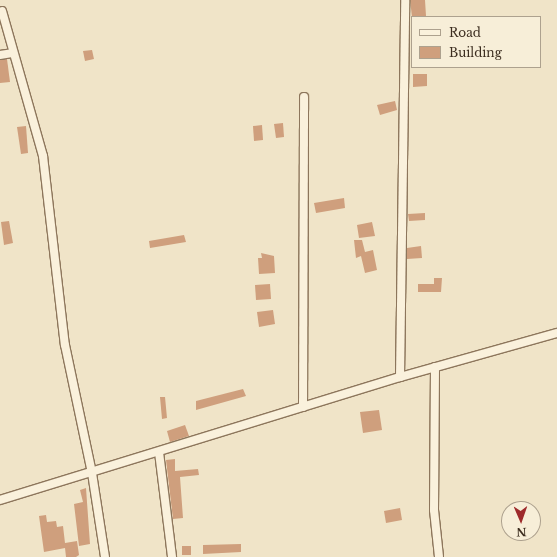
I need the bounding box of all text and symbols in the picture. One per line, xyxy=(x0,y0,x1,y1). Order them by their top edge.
legend xyxy=(411,16,541,68)
text: Road xyxy=(449,25,481,40)
text: Building xyxy=(449,45,502,60)
north arrow xyxy=(501,501,541,541)
text: N xyxy=(516,525,527,539)

